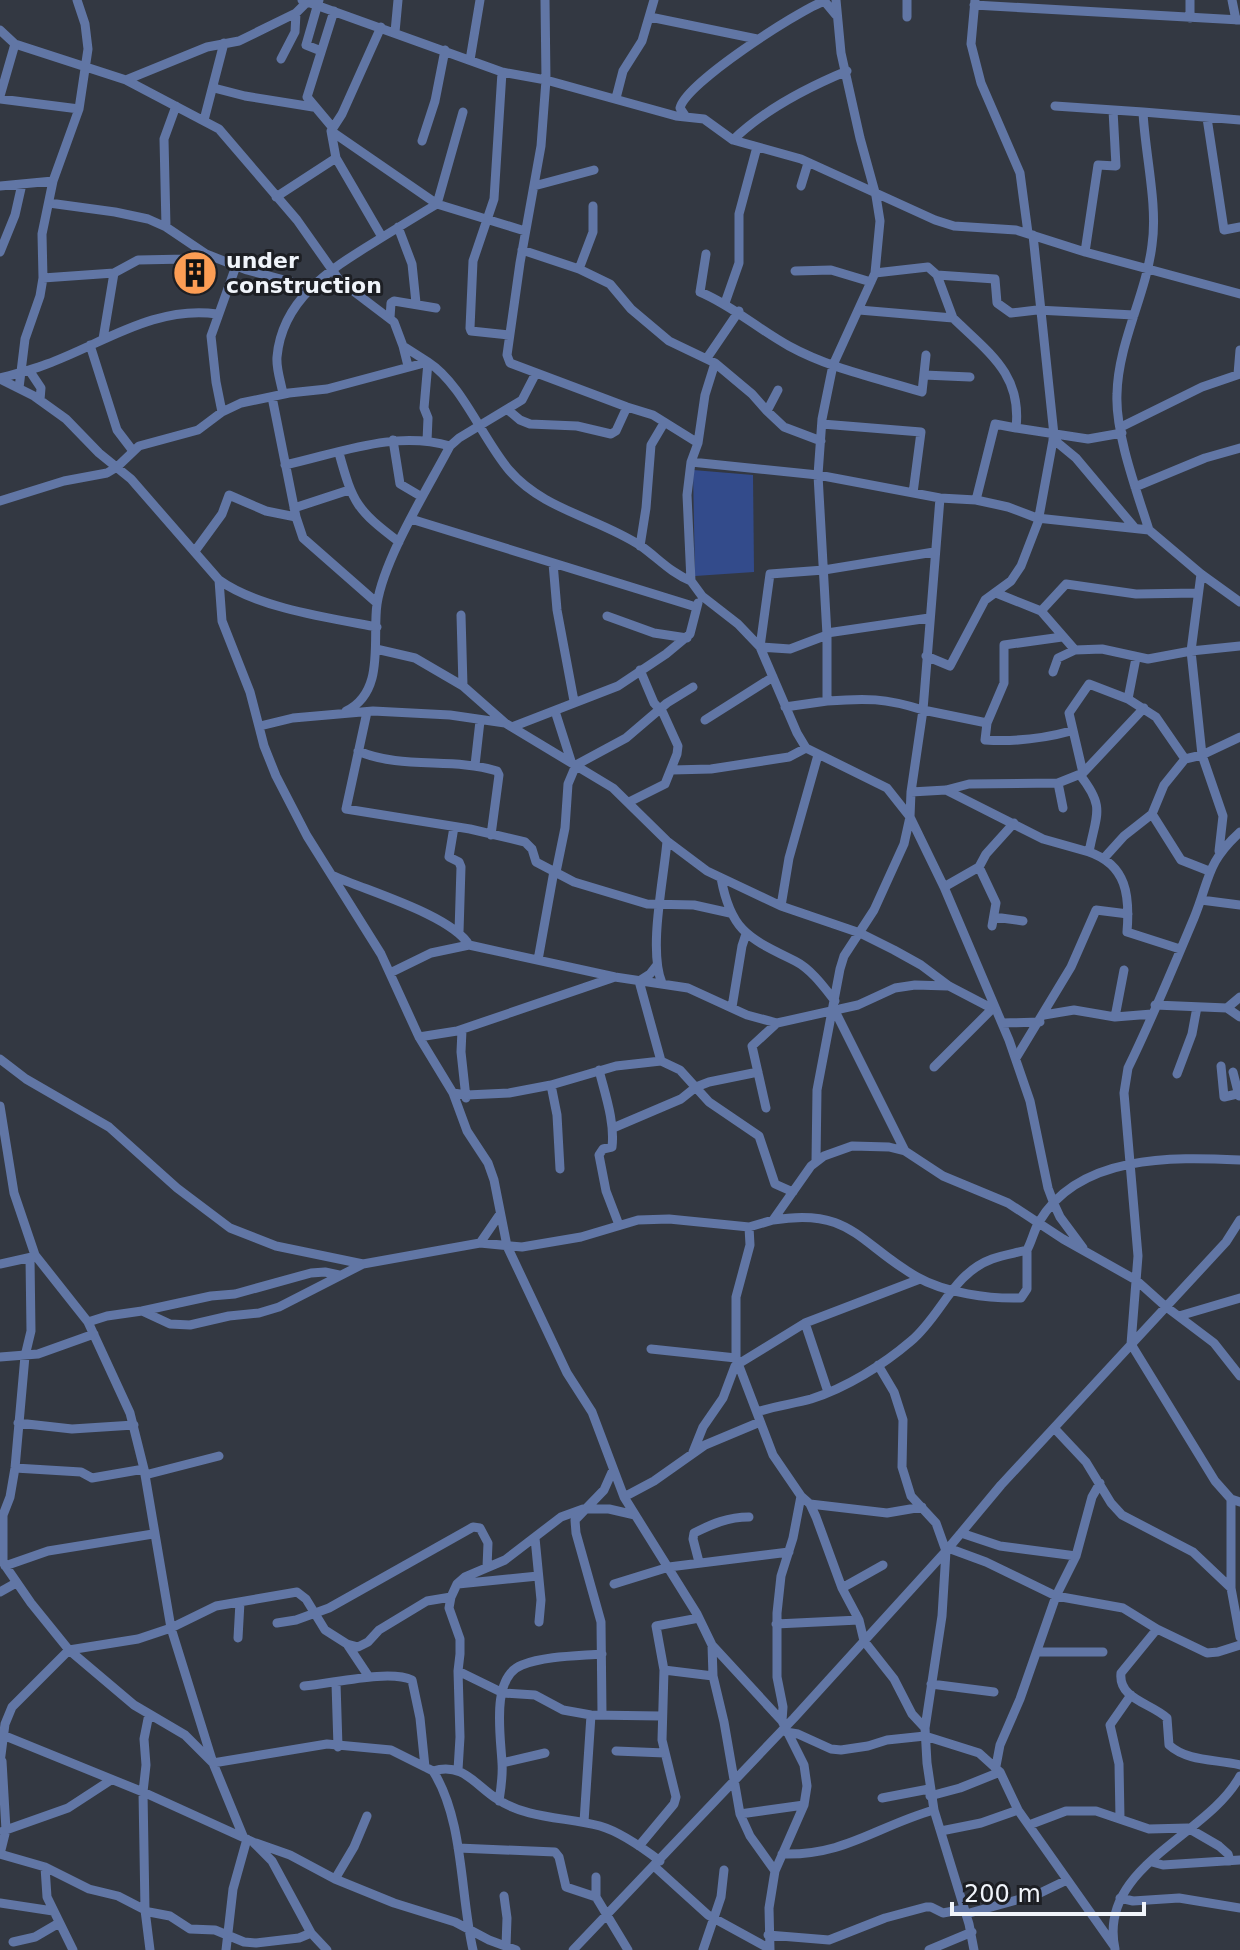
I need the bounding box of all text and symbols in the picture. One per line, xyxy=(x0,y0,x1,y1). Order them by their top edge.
place label: under construction xyxy=(226,248,382,298)
building icon: under construction xyxy=(171,249,219,297)
scale bar xyxy=(952,1866,1144,1916)
text: 200 m xyxy=(964,1880,1041,1908)

